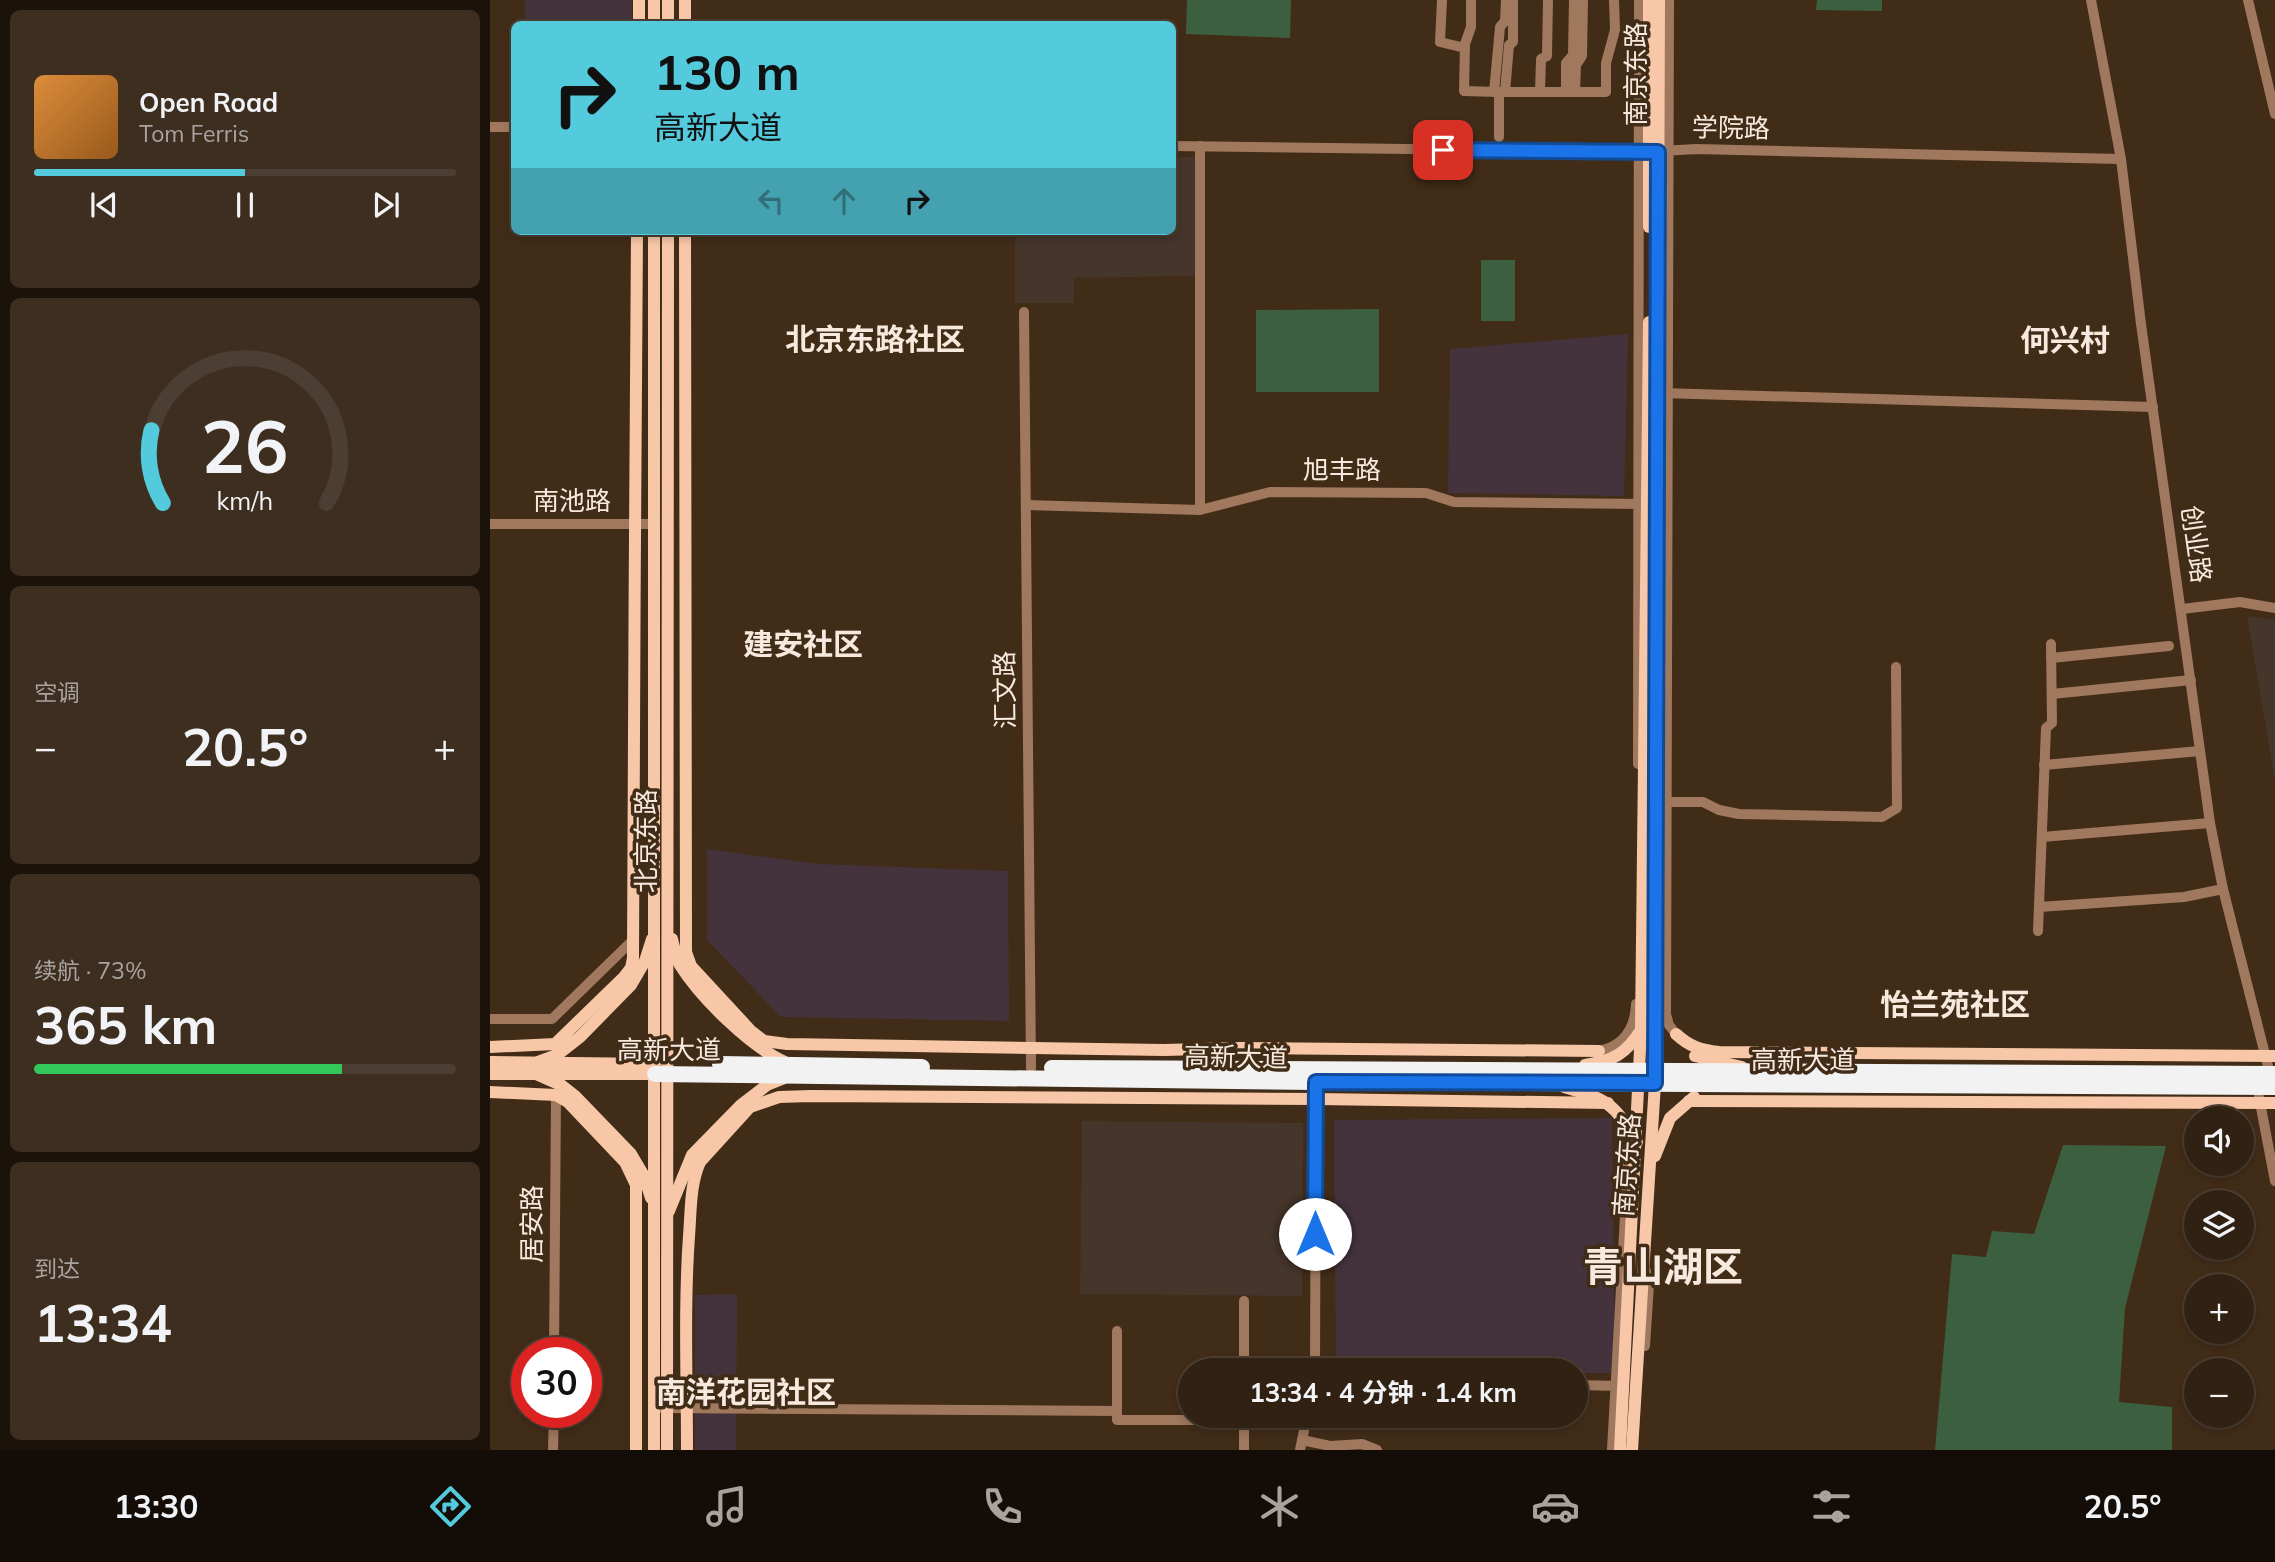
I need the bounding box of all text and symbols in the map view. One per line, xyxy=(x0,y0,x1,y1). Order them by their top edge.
street label: 南京东路 xyxy=(1619,22,1652,126)
text: 130 m xyxy=(654,41,800,102)
icon: right xyxy=(539,49,630,140)
text: Open Road xyxy=(139,86,278,119)
text: 高新大道 xyxy=(654,107,782,147)
street label: 学院路 xyxy=(1692,110,1770,145)
text: Tom Ferris xyxy=(139,119,249,148)
pin xyxy=(1413,120,1473,180)
icon: arrive xyxy=(1424,131,1462,169)
icon: left xyxy=(752,182,790,220)
icon: ahead xyxy=(825,182,863,220)
icon: right xyxy=(898,182,936,220)
icon: previous xyxy=(85,186,123,224)
icon: pause xyxy=(226,186,264,224)
icon: next xyxy=(367,186,405,224)
district label: 北京东路社区 xyxy=(785,320,965,358)
district label: 何兴村 xyxy=(2020,321,2110,359)
text: 26 xyxy=(201,400,289,491)
street label: 旭丰路 xyxy=(1303,453,1381,486)
street label: 南池路 xyxy=(533,484,611,517)
text: km/h xyxy=(217,485,273,516)
street label: 创业路 xyxy=(2175,503,2218,585)
district label: 建安社区 xyxy=(743,625,863,663)
street label: 汇文路 xyxy=(987,651,1022,729)
text: 空调 xyxy=(34,678,80,707)
text: 20.5° xyxy=(182,714,308,779)
text: − xyxy=(34,723,57,771)
text: + xyxy=(433,723,456,771)
street label: 北京东路 xyxy=(629,789,662,893)
text: 续航 · 73% xyxy=(34,956,146,985)
district label: 怡兰苑社区 xyxy=(1880,985,2030,1023)
text: 365 km xyxy=(34,992,217,1057)
street label: 高新大道 xyxy=(617,1033,721,1066)
street label: 高新大道 xyxy=(1184,1039,1288,1074)
street label: 高新大道 xyxy=(1751,1043,1855,1076)
map controls xyxy=(2184,1106,2254,1428)
button: sound xyxy=(2184,1106,2254,1176)
street label: 南京东路 xyxy=(1606,1112,1647,1218)
street label: 居安路 xyxy=(515,1185,548,1263)
button: layers xyxy=(2184,1190,2254,1260)
position arrow xyxy=(1278,1197,1352,1271)
district label: 青山湖区 xyxy=(1583,1241,1743,1291)
text: 到达 xyxy=(34,1254,80,1283)
button: + xyxy=(2184,1274,2254,1344)
text: 13:34 xyxy=(34,1290,172,1355)
speed limit sign: 30 xyxy=(511,1337,602,1428)
button: − xyxy=(2184,1358,2254,1428)
district label: 南洋花园社区 xyxy=(656,1373,836,1411)
text: 13:34 · 4 分钟 · 1.4 km xyxy=(1249,1376,1517,1409)
icon: directions xyxy=(426,1482,475,1531)
icon: music xyxy=(702,1482,751,1531)
icon: phone xyxy=(978,1482,1027,1531)
icon: climate xyxy=(1255,1482,1304,1531)
icon: car xyxy=(1531,1482,1580,1531)
icon: filters xyxy=(1807,1482,1856,1531)
text: 13:30 xyxy=(114,1486,198,1526)
text: 20.5° xyxy=(2084,1486,2161,1526)

